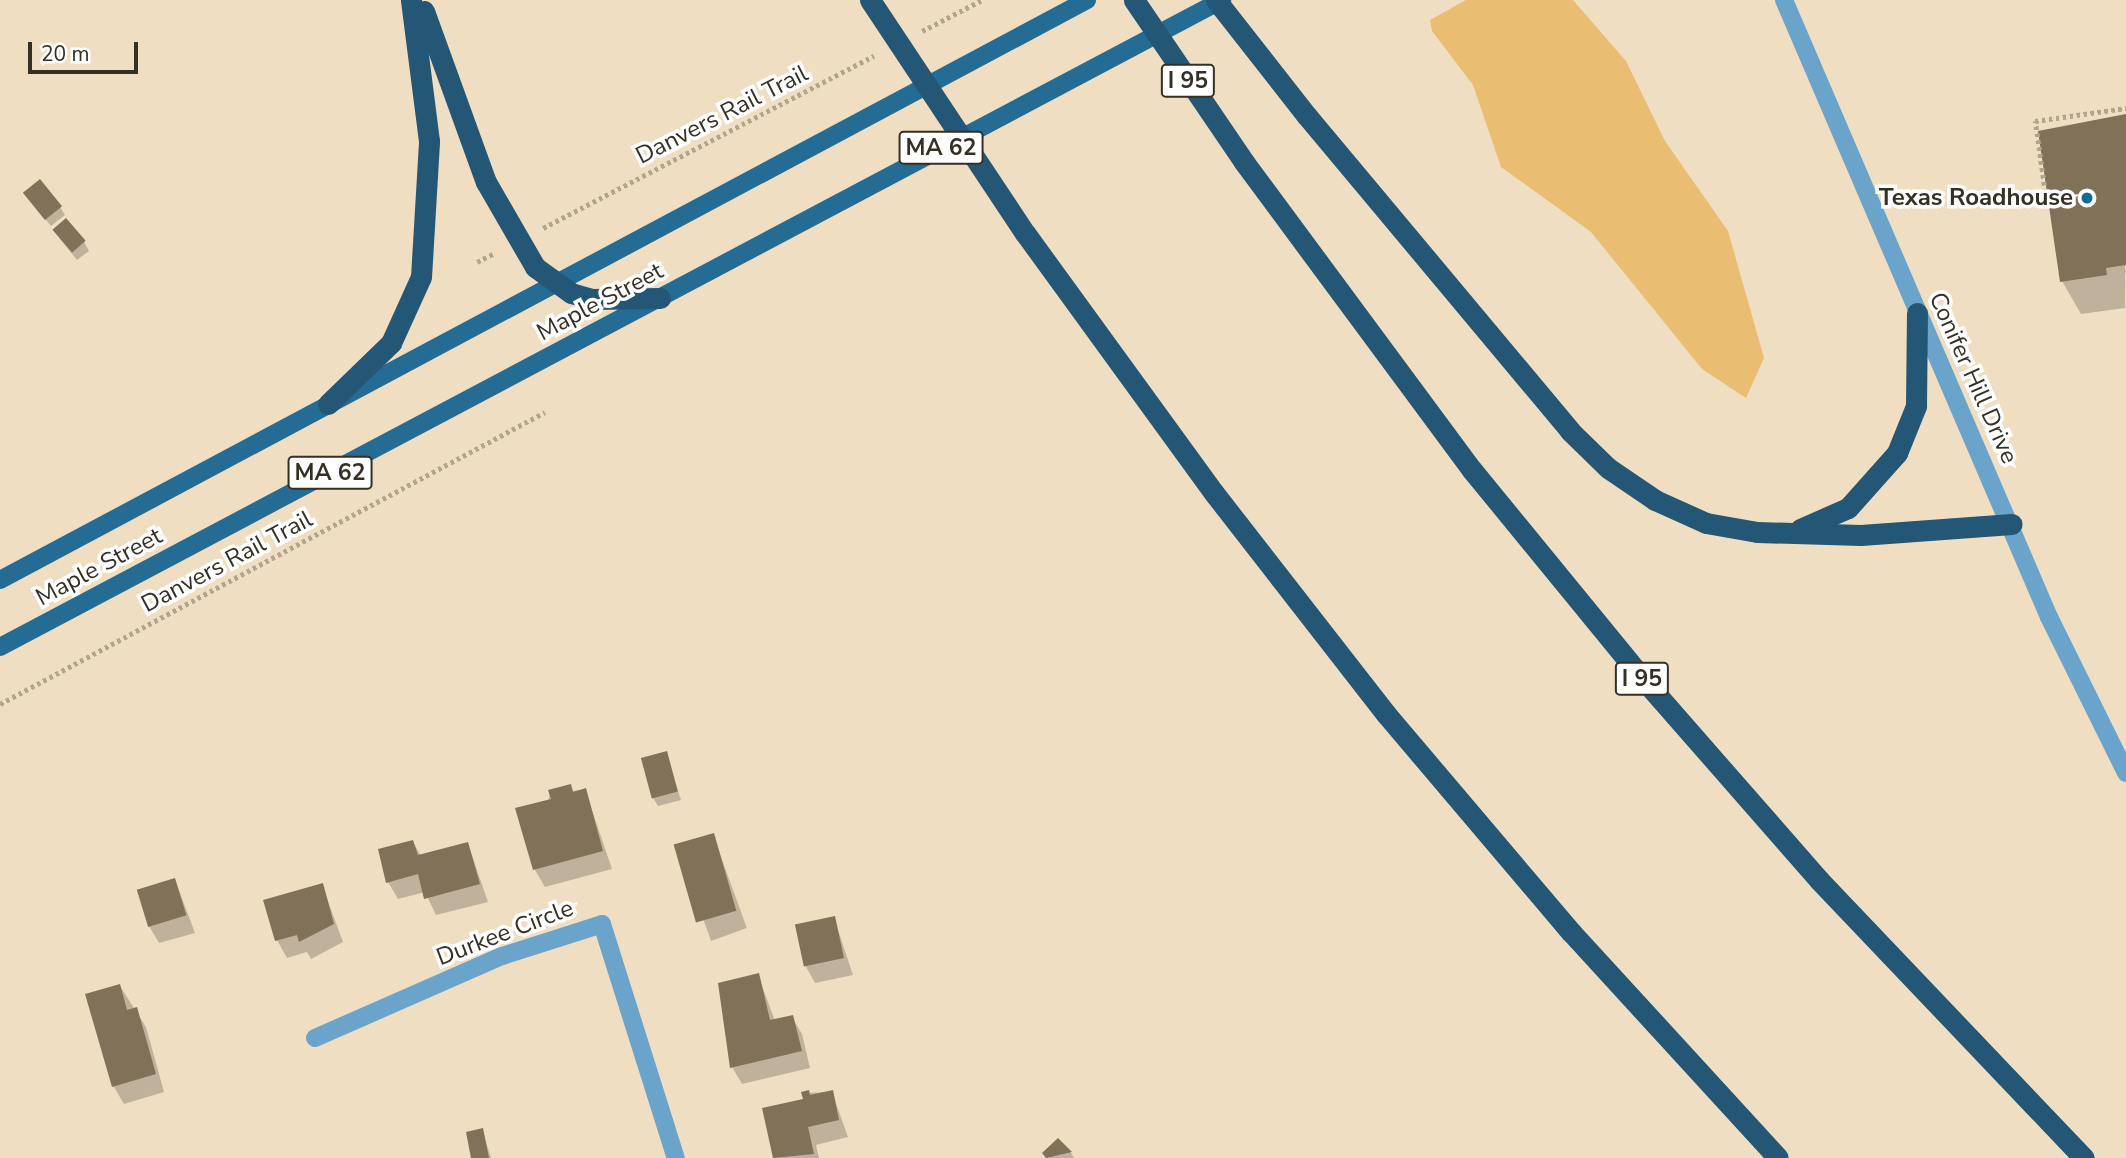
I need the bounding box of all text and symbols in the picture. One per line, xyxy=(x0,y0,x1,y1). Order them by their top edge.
scale bar xyxy=(32,28,142,72)
text: 20 m xyxy=(41,40,90,68)
street label: Danvers Rail Trail xyxy=(631,59,813,171)
road number: I 95 xyxy=(1160,61,1216,100)
road number: MA 62 xyxy=(897,128,985,168)
place label: Texas Roadhouse xyxy=(1879,184,2073,212)
marker: Texas Roadhouse xyxy=(2079,190,2095,206)
street label: Maple Street xyxy=(532,257,668,347)
street label: Conifer Hill Drive xyxy=(1922,288,2024,468)
road number: MA 62 xyxy=(286,453,374,492)
street label: Danvers Rail Trail xyxy=(137,505,317,619)
street label: Maple Street xyxy=(31,522,167,612)
road number: I 95 xyxy=(1614,660,1670,698)
street label: Durkee Circle xyxy=(432,894,578,972)

